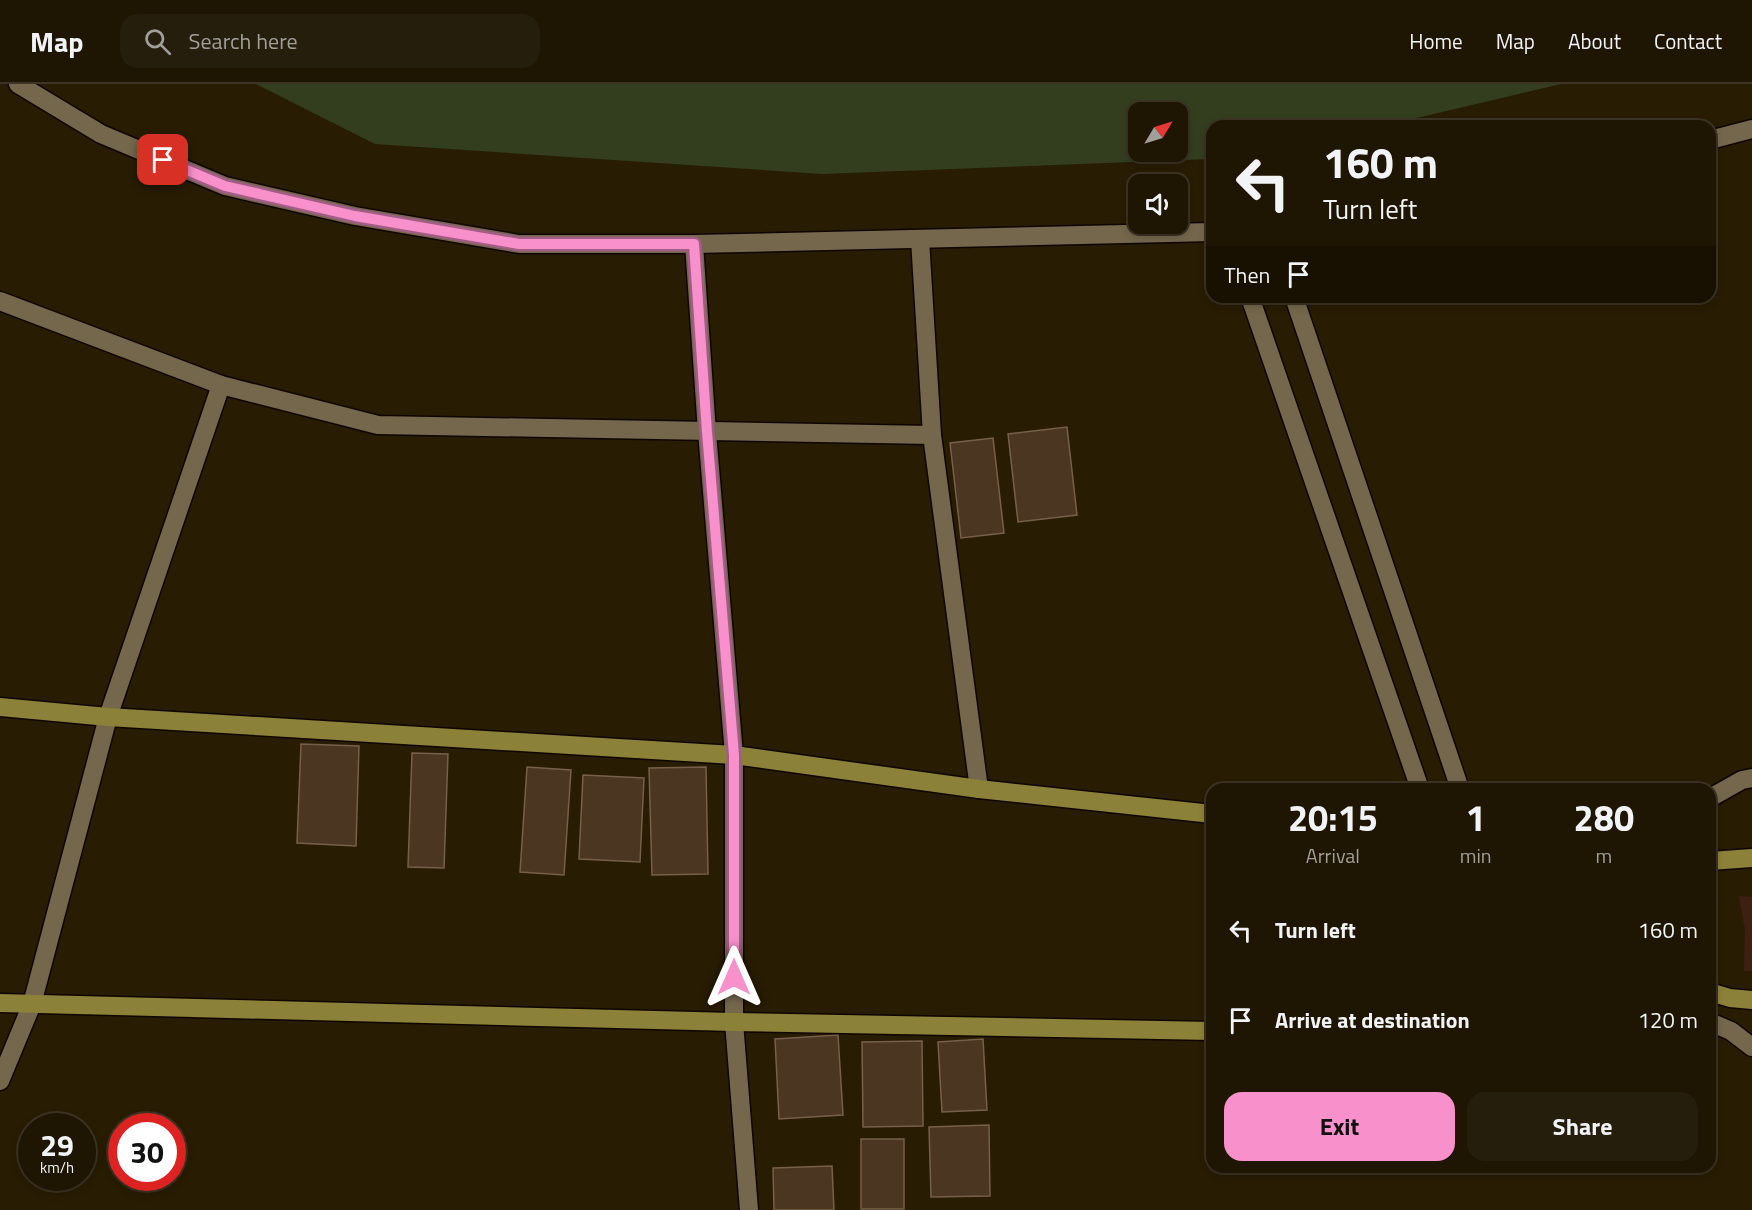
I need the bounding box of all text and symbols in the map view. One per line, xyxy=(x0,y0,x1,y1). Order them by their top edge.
search box xyxy=(120,14,540,68)
text: Map xyxy=(30,20,84,63)
text: Search here xyxy=(189,24,298,58)
icon: search xyxy=(141,25,174,58)
text: Home xyxy=(1409,25,1463,57)
text: Map xyxy=(1496,25,1535,57)
text: About xyxy=(1568,25,1621,57)
text: Contact xyxy=(1654,25,1722,57)
north arrow xyxy=(1128,102,1188,162)
map controls xyxy=(1128,102,1188,234)
text: 160 m xyxy=(1323,130,1438,194)
pin xyxy=(137,134,188,185)
icon: arrive xyxy=(146,143,179,176)
icon: left xyxy=(1224,144,1302,222)
button: sound xyxy=(1128,174,1188,234)
text: Turn left xyxy=(1323,188,1417,229)
text: Then xyxy=(1224,258,1270,292)
icon: arrive xyxy=(1282,258,1315,291)
text: 20:15 xyxy=(1288,790,1378,845)
text: 1 xyxy=(1466,790,1486,845)
text: 280 xyxy=(1574,790,1634,845)
text: Arrival xyxy=(1306,840,1360,871)
text: min xyxy=(1460,840,1492,871)
text: m xyxy=(1595,840,1612,871)
text: Turn left xyxy=(1275,913,1356,947)
text: 160 m xyxy=(1638,913,1698,947)
icon: left xyxy=(1224,914,1257,947)
position arrow xyxy=(702,945,766,1009)
text: Arrive at destination xyxy=(1275,1003,1470,1037)
text: 120 m xyxy=(1638,1003,1698,1037)
icon: arrive xyxy=(1224,1004,1257,1037)
button: Exit xyxy=(1224,1092,1455,1161)
button: Share xyxy=(1467,1092,1698,1161)
speed limit sign: 30 xyxy=(108,1113,186,1191)
text: 29 xyxy=(40,1122,74,1168)
text: km/h xyxy=(40,1156,74,1179)

